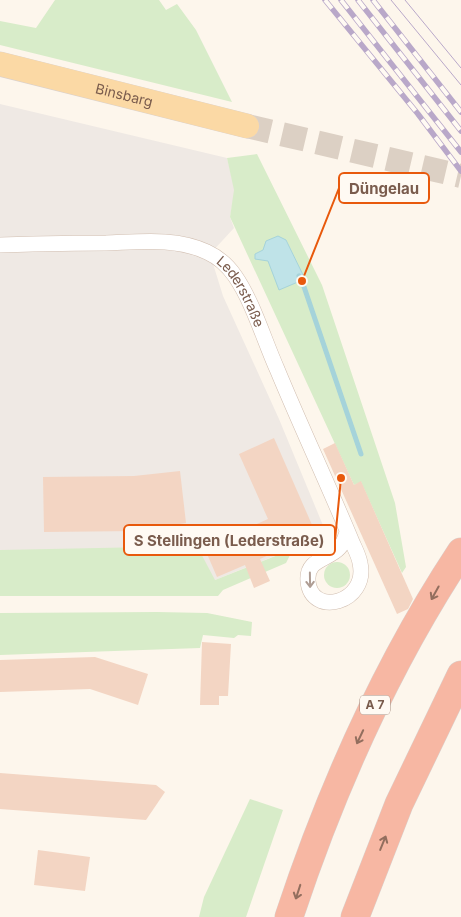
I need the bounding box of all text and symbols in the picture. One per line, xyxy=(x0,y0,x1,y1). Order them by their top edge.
street label: Binsbarg xyxy=(94,79,155,110)
callout: Düngelau xyxy=(339,173,429,203)
text: Düngelau xyxy=(349,179,419,198)
street label: Lederstraße xyxy=(213,252,268,329)
callout: S Stellingen (Lederstraße) xyxy=(124,525,335,555)
text: S Stellingen (Lederstraße) xyxy=(134,531,324,550)
one-way arrow xyxy=(305,571,314,587)
one-way arrow xyxy=(430,586,440,601)
road number: A 7 xyxy=(360,696,390,714)
one-way arrow xyxy=(355,729,365,744)
one-way arrow xyxy=(379,836,388,851)
one-way arrow xyxy=(292,883,302,899)

